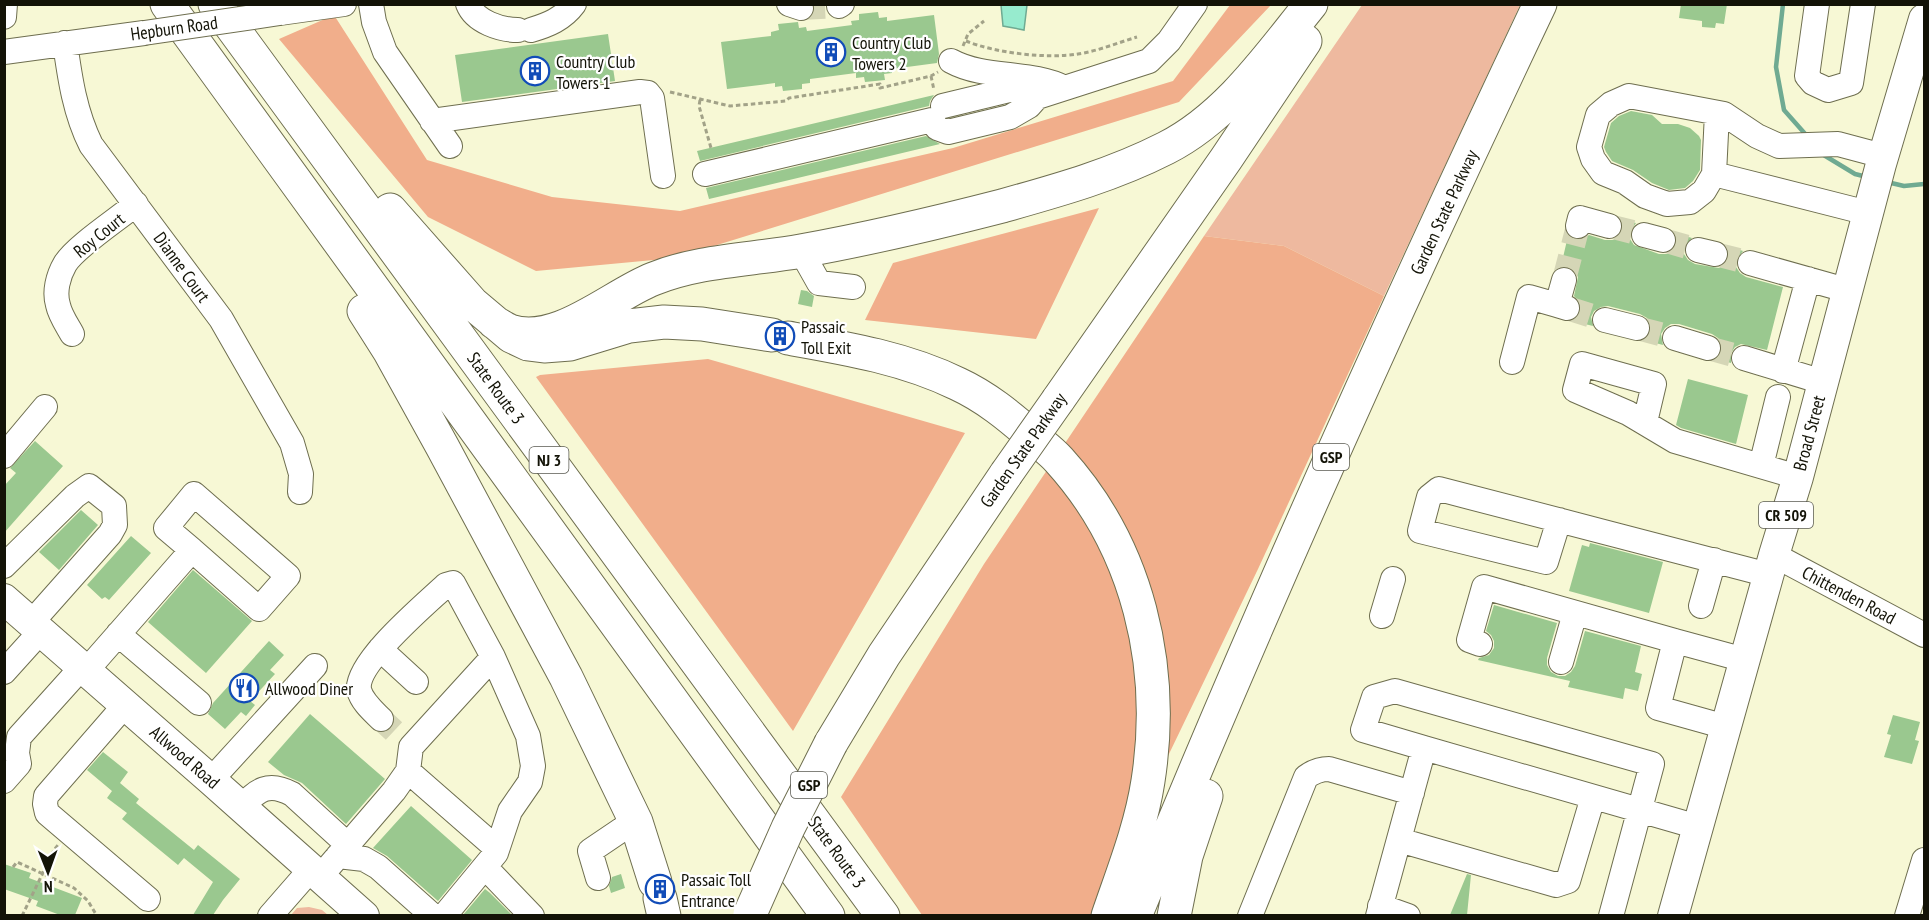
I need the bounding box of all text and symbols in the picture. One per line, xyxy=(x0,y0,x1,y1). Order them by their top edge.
street label: Hepburn Road xyxy=(129,10,219,46)
place label: Country Club Towers 2 xyxy=(852,31,931,75)
building icon: Country Club Towers 2 xyxy=(815,36,847,68)
place label: Country Club Towers 1 xyxy=(556,50,635,94)
building icon: Country Club Towers 1 xyxy=(519,55,551,87)
street label: Garden State Parkway xyxy=(1405,146,1483,278)
street label: Roy Court xyxy=(69,207,129,263)
street label: Dianne Court xyxy=(149,227,215,307)
place label: Passaic Toll Exit xyxy=(801,315,851,359)
building icon: Passaic Toll Exit xyxy=(764,320,796,352)
street label: State Route 3 xyxy=(462,347,530,429)
street label: Garden State Parkway xyxy=(975,388,1071,512)
street label: Broad Street xyxy=(1788,393,1830,473)
road number: GSP xyxy=(1313,444,1349,470)
road number: NJ 3 xyxy=(530,447,568,473)
road number: CR 509 xyxy=(1759,502,1813,528)
street label: Chittenden Road xyxy=(1798,561,1900,629)
restaurant icon: Allwood Diner xyxy=(228,672,260,704)
place label: Allwood Diner xyxy=(265,677,353,700)
street label: Allwood Road xyxy=(145,720,225,794)
road number: GSP xyxy=(791,772,827,798)
street label: State Route 3 xyxy=(803,811,871,893)
north arrow xyxy=(18,842,78,902)
place label: Passaic Toll Entrance xyxy=(681,868,752,912)
building icon: Passaic Toll Entrance xyxy=(644,873,676,905)
text: N xyxy=(44,877,53,897)

